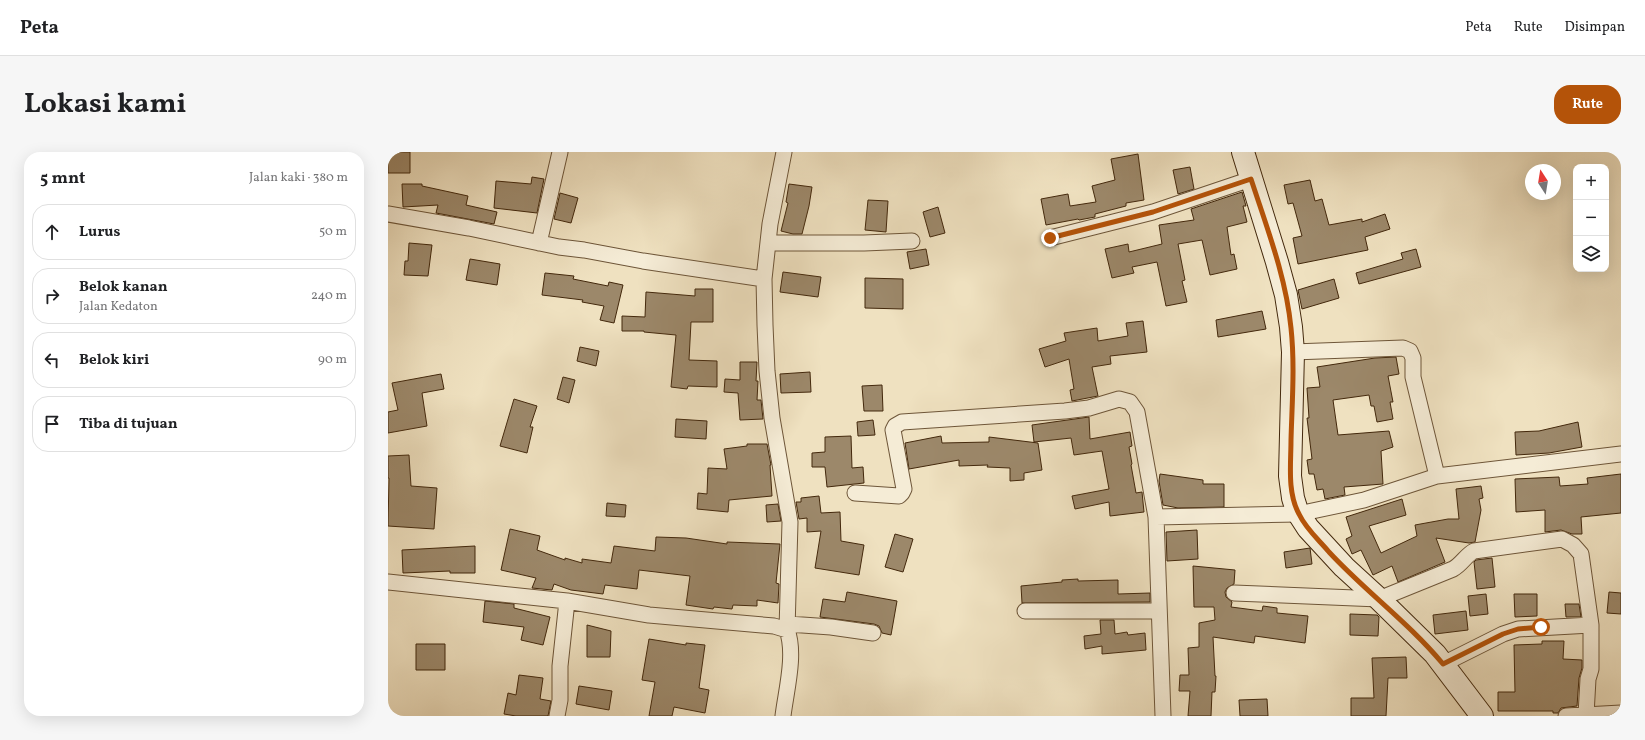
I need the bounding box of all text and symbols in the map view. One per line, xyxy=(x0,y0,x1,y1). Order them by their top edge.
text: Peta xyxy=(20,15,59,41)
text: Peta xyxy=(1465,18,1492,37)
text: Rute xyxy=(1514,18,1543,37)
text: Disimpan xyxy=(1565,18,1625,37)
text: Lokasi kami xyxy=(24,85,186,124)
button: Rute xyxy=(1554,85,1621,124)
north arrow xyxy=(1525,164,1561,200)
map controls xyxy=(1573,164,1609,272)
button: + xyxy=(1573,164,1609,200)
text: 5 mnt xyxy=(40,167,85,190)
text: Jalan kaki · 380 m xyxy=(249,169,348,187)
button: − xyxy=(1573,200,1609,236)
icon: ahead xyxy=(41,221,63,243)
text: Lurus xyxy=(79,222,120,243)
text: 50 m xyxy=(319,223,347,241)
route end xyxy=(1041,229,1059,247)
button: layers xyxy=(1573,236,1609,272)
text: Belok kanan xyxy=(79,277,168,298)
icon: right xyxy=(41,285,63,307)
text: 240 m xyxy=(311,287,347,305)
text: Jalan Kedaton xyxy=(79,298,158,316)
icon: left xyxy=(41,349,63,371)
text: Belok kiri xyxy=(79,350,149,371)
text: 90 m xyxy=(318,351,347,369)
icon: arrive xyxy=(41,413,63,435)
text: Tiba di tujuan xyxy=(79,414,178,435)
route start xyxy=(1532,618,1550,636)

